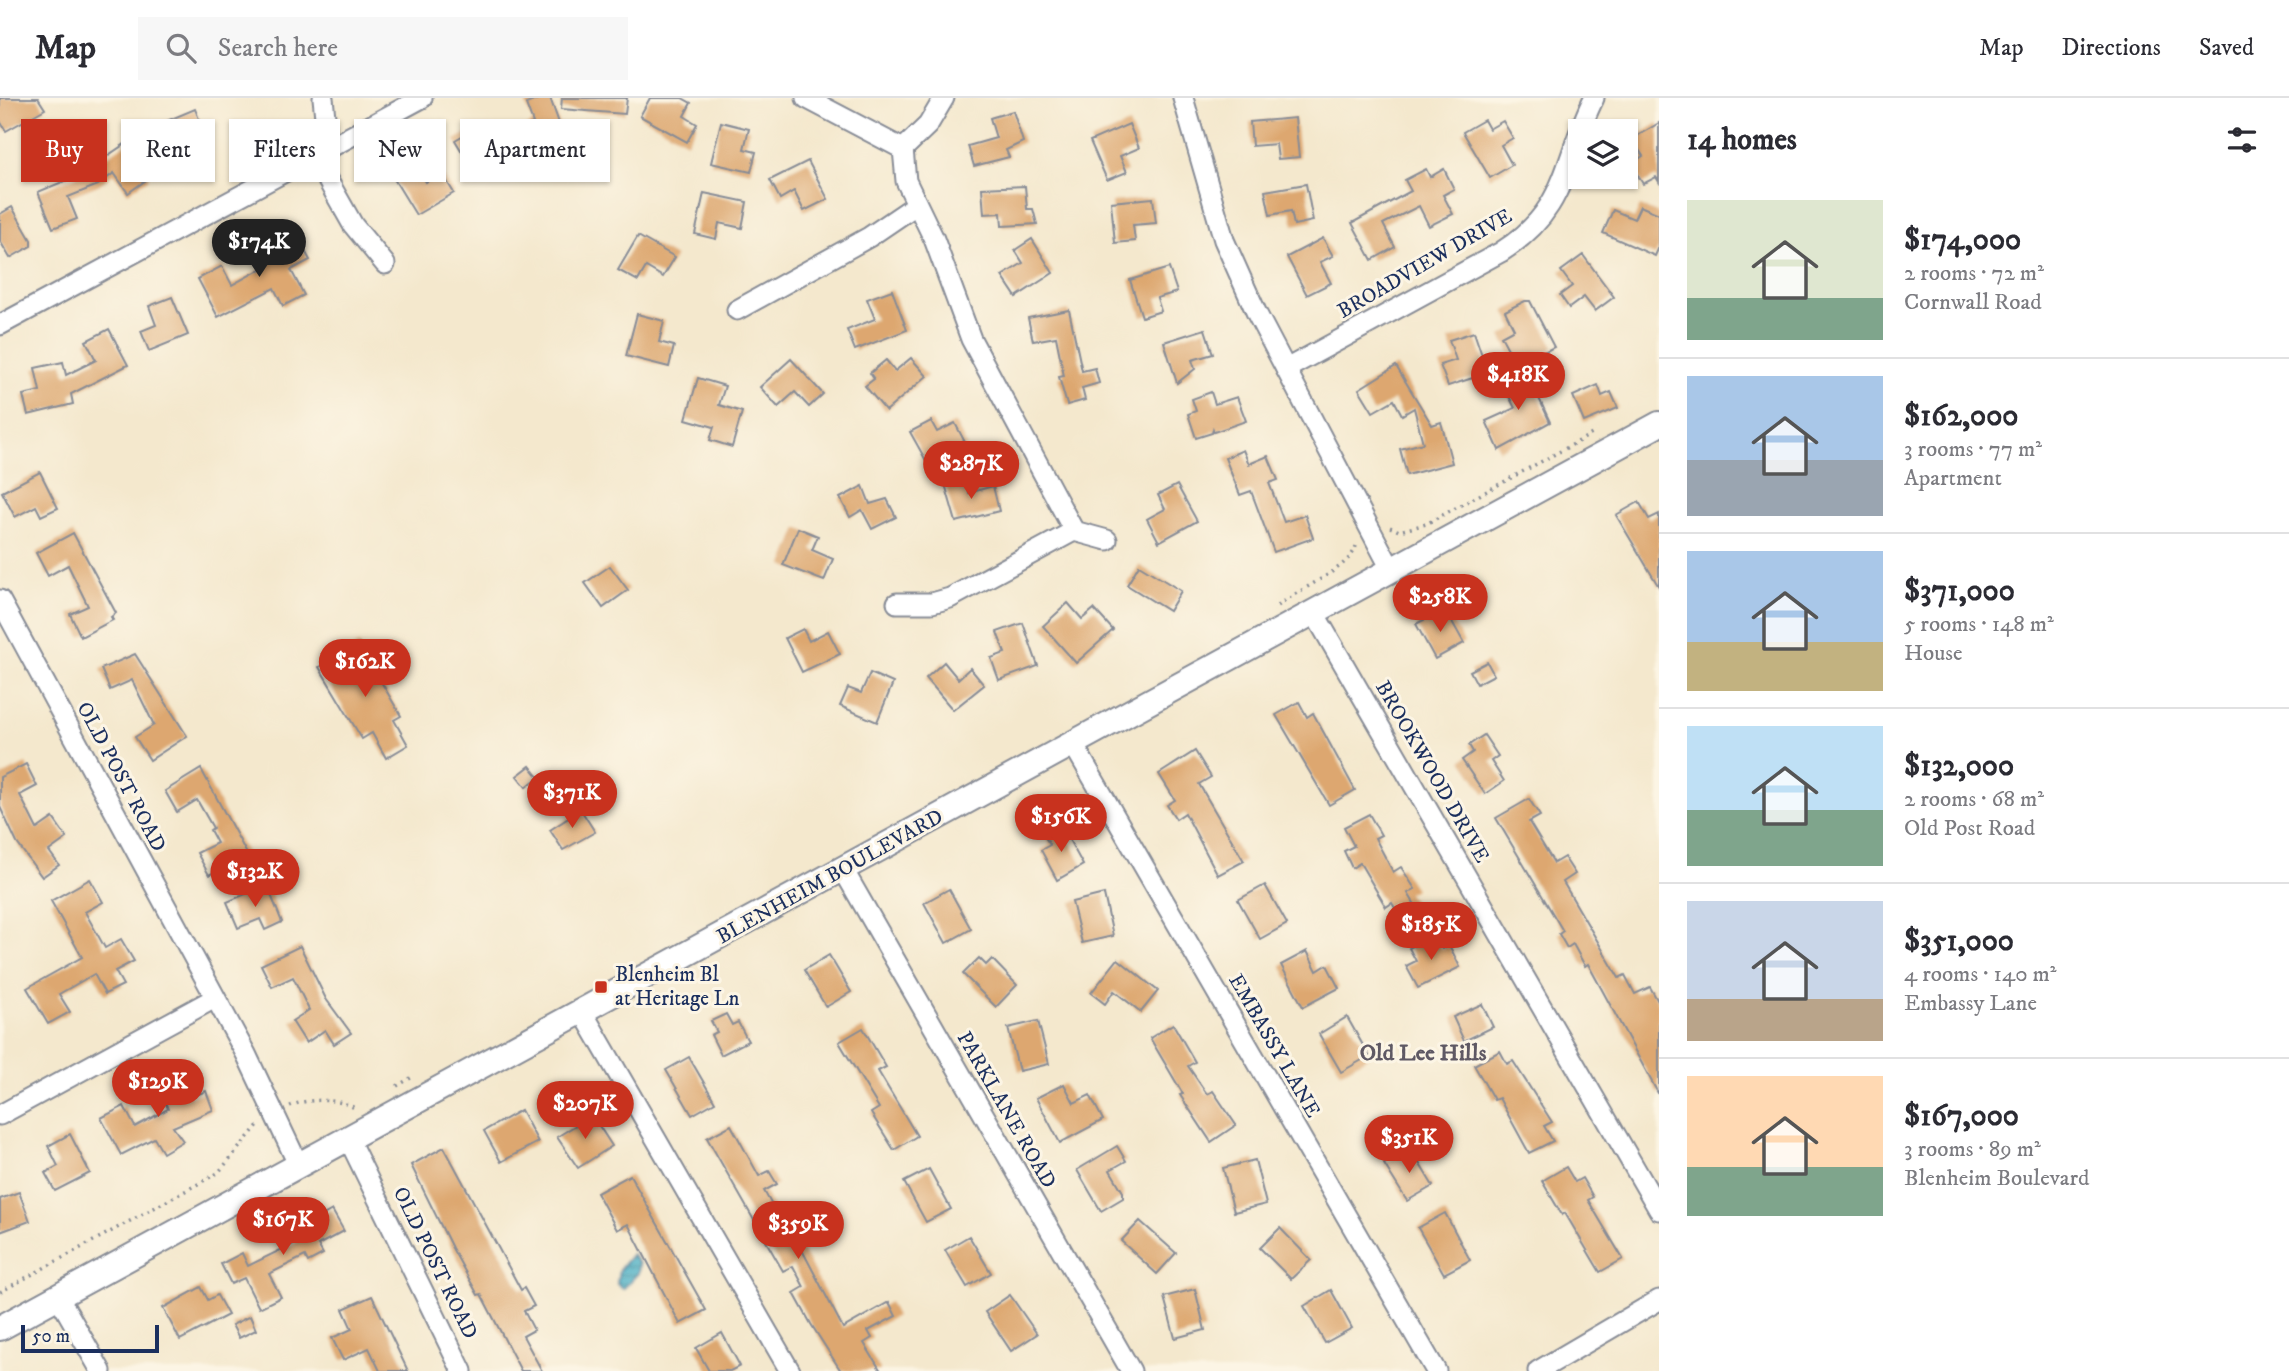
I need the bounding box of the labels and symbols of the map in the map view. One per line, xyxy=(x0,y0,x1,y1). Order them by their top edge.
street label: BROADVIEW DRIVE xyxy=(1333,203,1517,325)
pin: $174K xyxy=(210,220,308,279)
pin: $418K xyxy=(1469,352,1567,412)
pin: $287K xyxy=(922,442,1020,501)
pin: $258K xyxy=(1391,574,1489,634)
pin: $162K xyxy=(316,640,414,699)
street label: BROOKWOOD DRIVE xyxy=(1369,676,1495,868)
street label: OLD POST ROAD xyxy=(71,698,171,856)
pin: $371K xyxy=(523,770,621,830)
pin: $156K xyxy=(1012,794,1110,854)
street label: BLENHEIM BOULEVARD xyxy=(712,804,948,950)
pin: $132K xyxy=(206,850,304,909)
pin: $185K xyxy=(1382,902,1480,962)
place label: Blenheim Bl at Heritage Ln xyxy=(615,962,740,1012)
street label: EMBASSY LANE xyxy=(1222,970,1326,1123)
marker: Blenheim Bl at Heritage Ln xyxy=(593,979,609,995)
street label: PARKLANE ROAD xyxy=(951,1027,1061,1193)
district label: Old Lee Hills xyxy=(1360,1039,1487,1068)
pin: $129K xyxy=(109,1060,207,1119)
pin: $207K xyxy=(536,1082,634,1141)
pin: $351K xyxy=(1360,1116,1458,1175)
street label: OLD POST ROAD xyxy=(387,1183,483,1343)
pin: $167K xyxy=(234,1198,332,1257)
pin: $359K xyxy=(749,1202,847,1261)
scale bar xyxy=(21,1322,159,1354)

